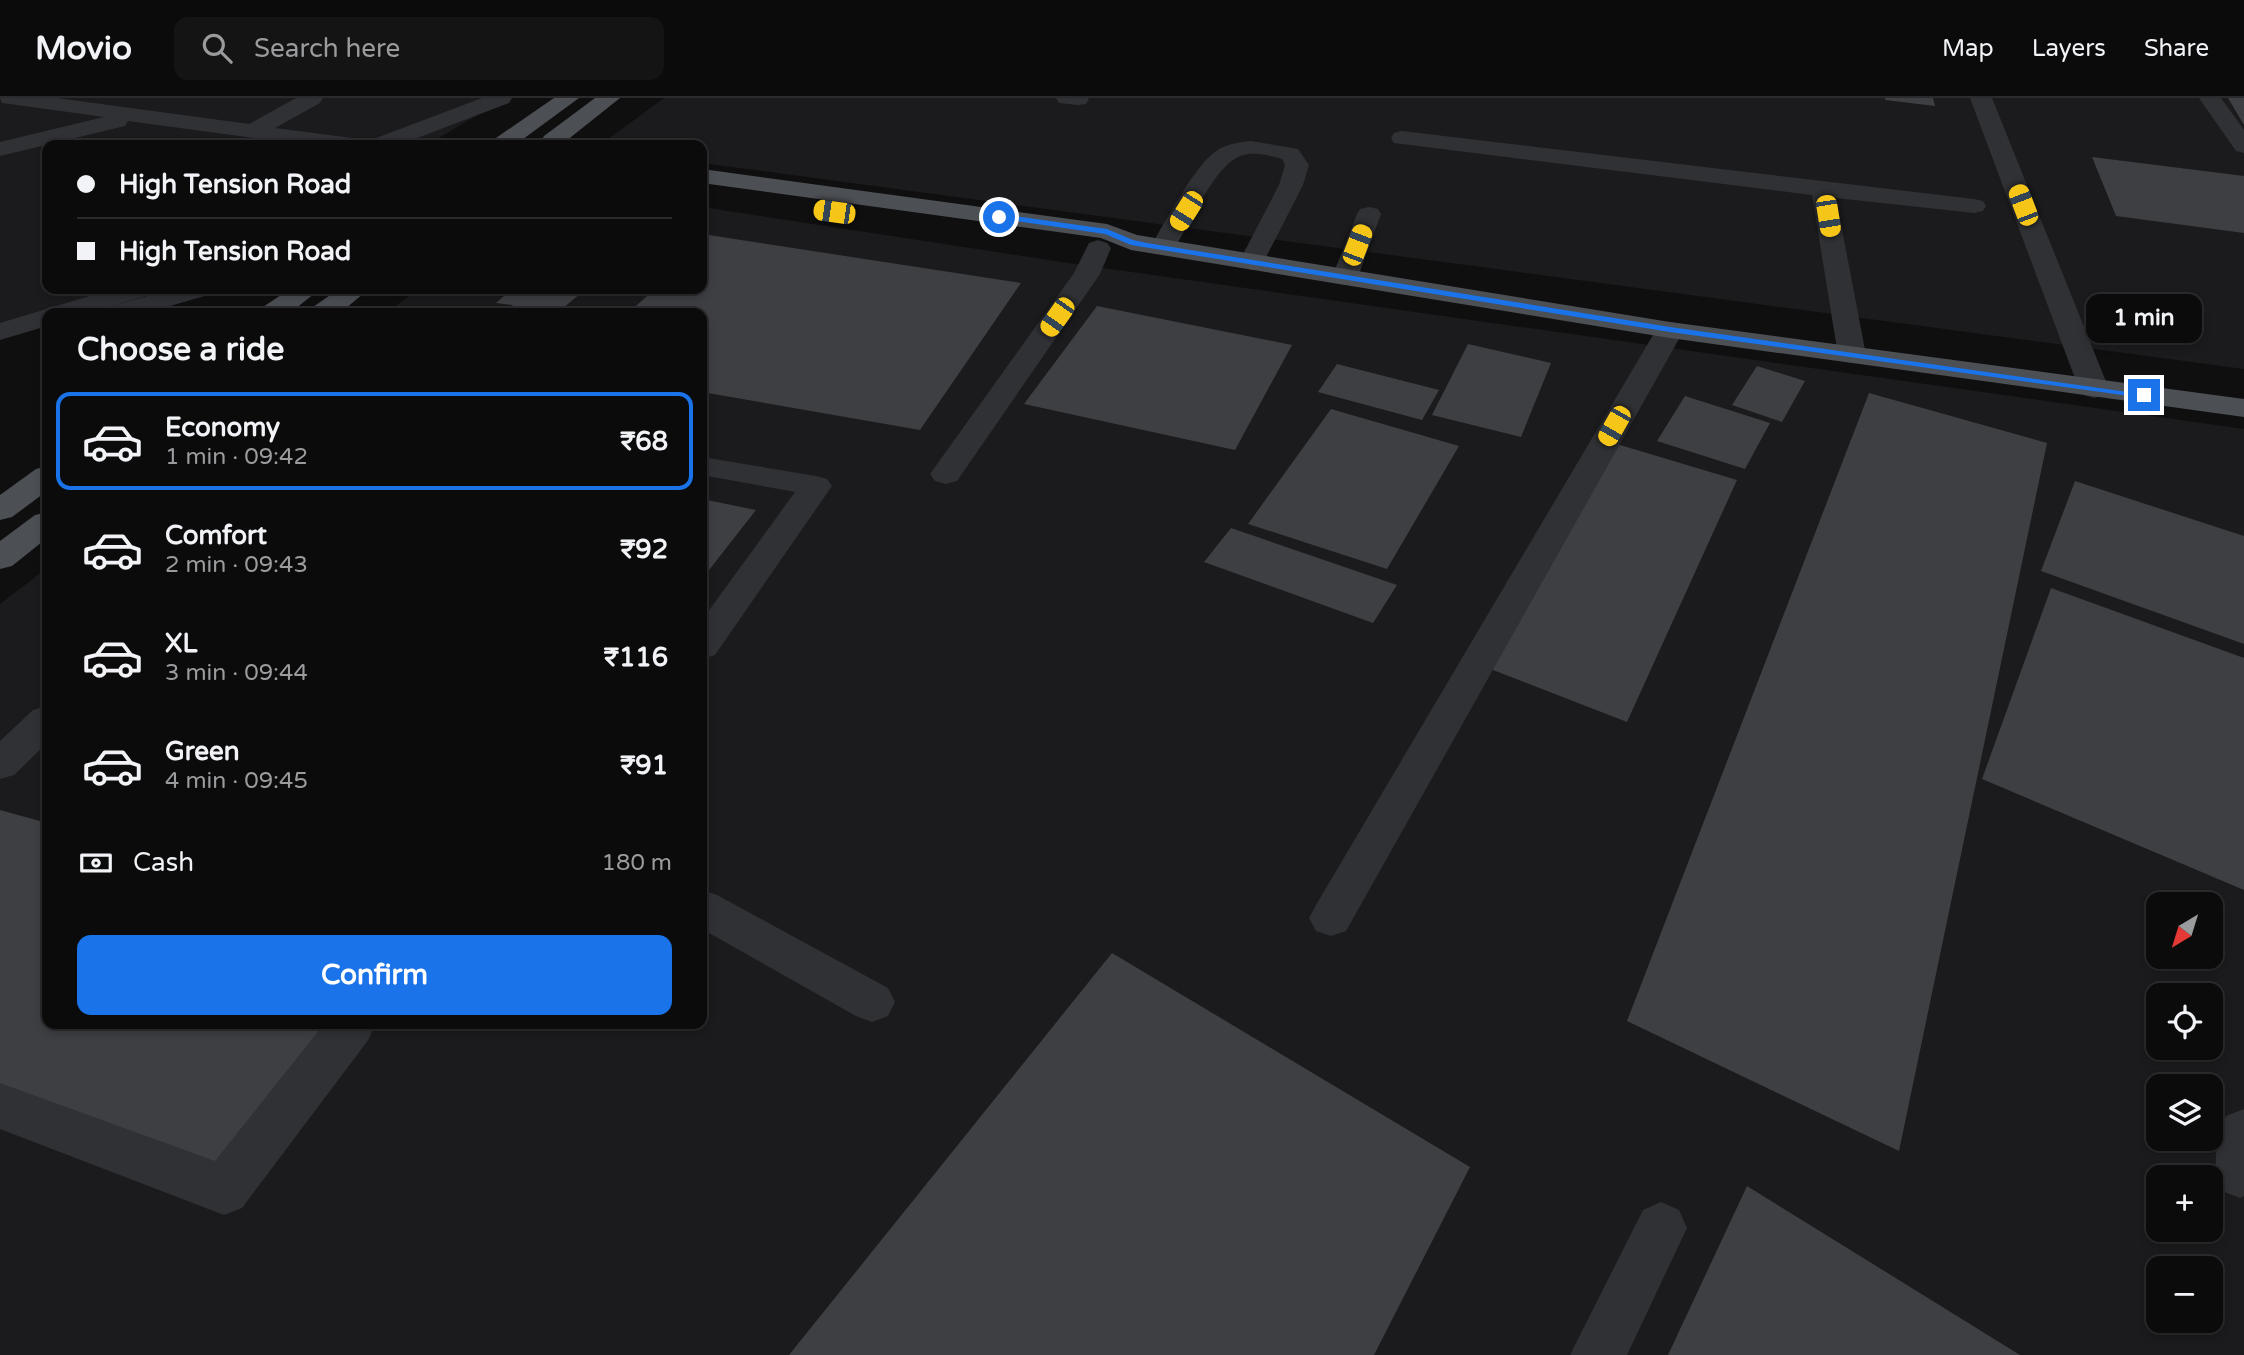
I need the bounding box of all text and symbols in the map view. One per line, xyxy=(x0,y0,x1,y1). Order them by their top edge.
search box xyxy=(174,17,664,80)
text: Movio xyxy=(35,29,132,68)
icon: search xyxy=(198,29,236,67)
text: Search here xyxy=(254,33,400,64)
text: Map xyxy=(1942,34,1994,63)
text: Layers xyxy=(2032,34,2106,63)
text: Share xyxy=(2144,34,2209,63)
text: High Tension Road xyxy=(119,169,351,200)
car xyxy=(2006,182,2041,228)
car xyxy=(1166,188,1207,234)
car xyxy=(1815,194,1842,238)
car xyxy=(812,199,857,225)
route start xyxy=(983,201,1015,233)
car xyxy=(1340,222,1375,268)
text: High Tension Road xyxy=(119,236,351,267)
car xyxy=(1037,294,1078,340)
callout: 1 min xyxy=(2086,294,2202,342)
text: 1 min xyxy=(2113,304,2175,332)
text: Choose a ride xyxy=(77,331,284,369)
route end xyxy=(2128,379,2160,411)
car xyxy=(1595,403,1634,449)
icon: car xyxy=(81,410,144,473)
text: Economy xyxy=(165,412,280,443)
text: ₹68 xyxy=(620,426,668,457)
text: 1 min · 09:42 xyxy=(165,443,308,471)
icon: car xyxy=(81,518,144,581)
text: Comfort xyxy=(165,520,267,551)
text: ₹92 xyxy=(620,534,668,565)
text: 2 min · 09:43 xyxy=(165,551,308,579)
icon: car xyxy=(81,626,144,689)
text: XL xyxy=(165,628,197,659)
text: ₹116 xyxy=(604,642,668,673)
text: 3 min · 09:44 xyxy=(165,659,308,687)
icon: car xyxy=(81,734,144,797)
text: Green xyxy=(165,736,240,767)
text: ₹91 xyxy=(620,750,668,781)
text: 4 min · 09:45 xyxy=(165,767,308,795)
icon: cash xyxy=(77,844,115,882)
text: Cash xyxy=(133,847,194,878)
text: 180 m xyxy=(602,849,672,877)
north arrow xyxy=(2146,892,2222,970)
map controls xyxy=(2146,892,2223,1333)
button: Confirm xyxy=(77,935,672,1015)
button: locate xyxy=(2146,983,2223,1060)
button: layers xyxy=(2146,1074,2223,1151)
button: + xyxy=(2146,1165,2223,1242)
button: − xyxy=(2146,1256,2223,1333)

